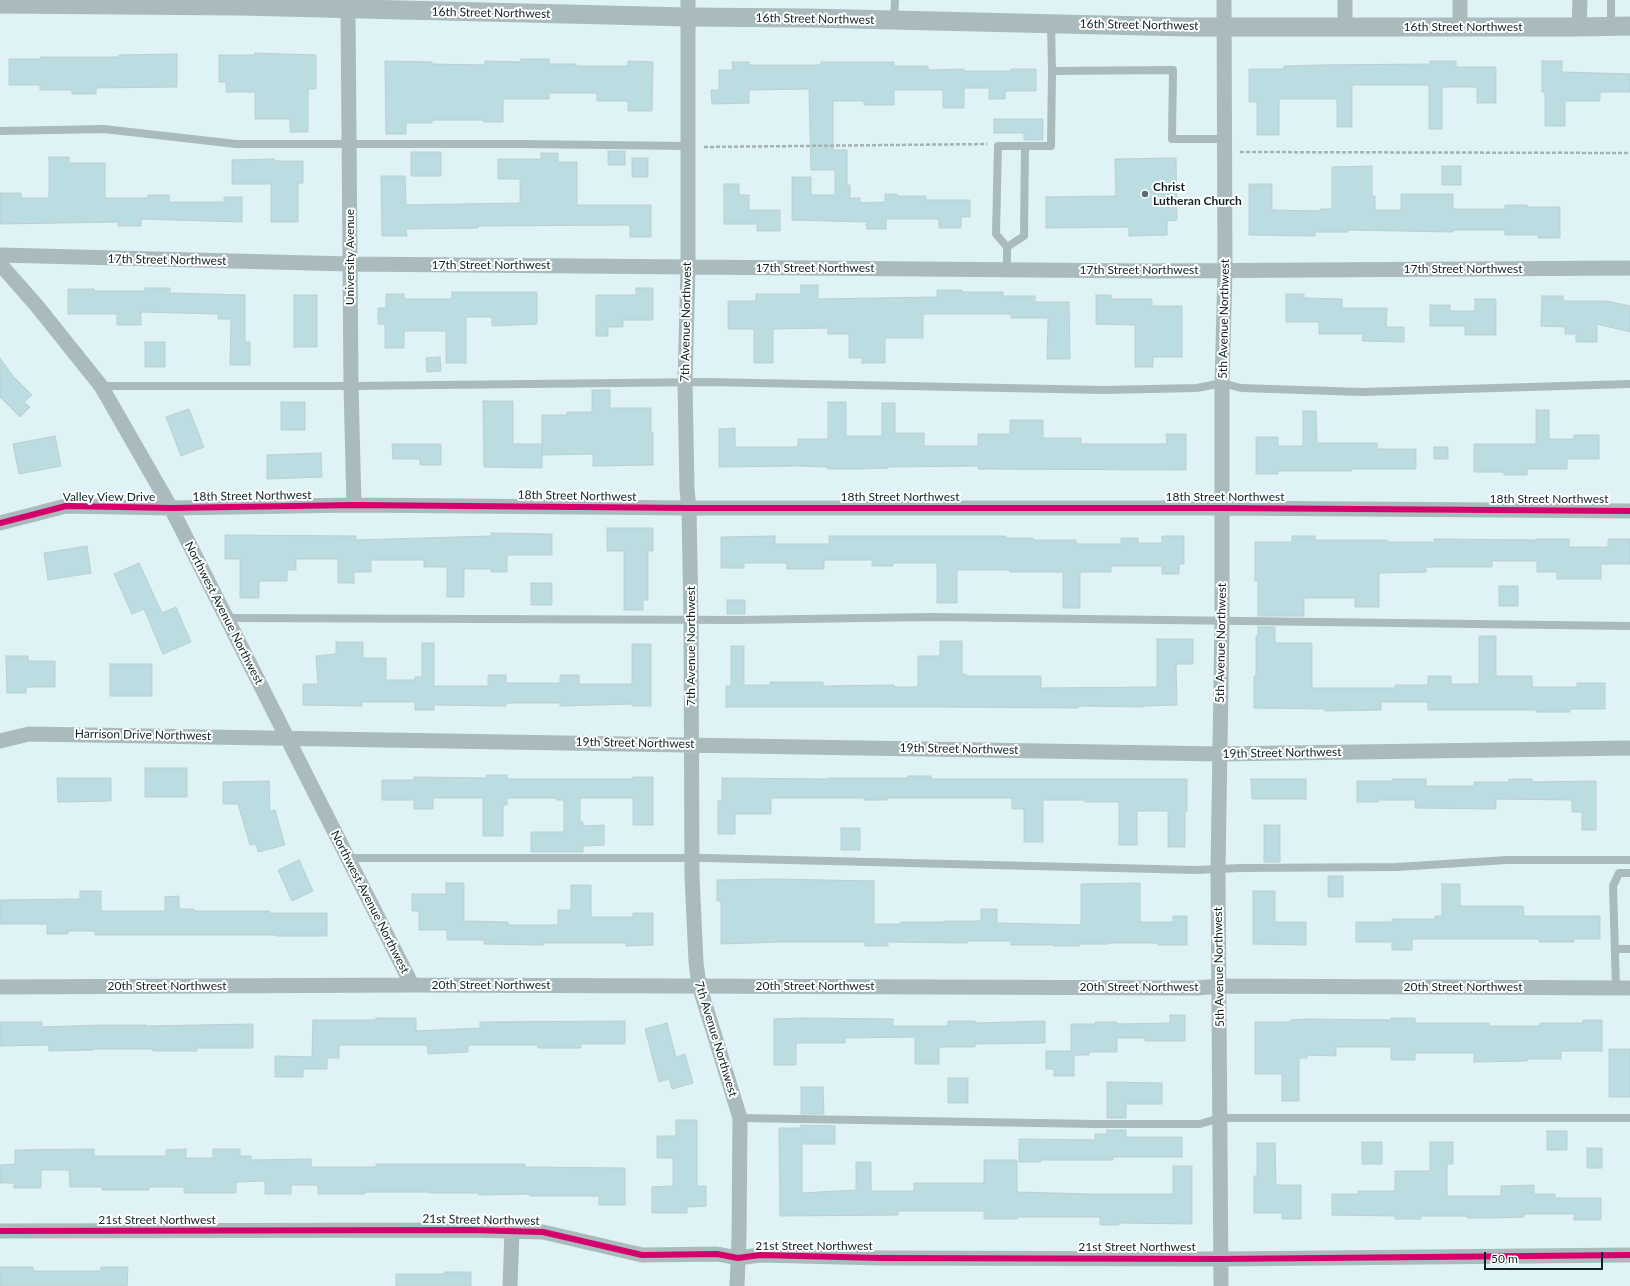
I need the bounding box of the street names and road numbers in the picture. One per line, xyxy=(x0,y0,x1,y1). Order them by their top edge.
street label: 16th Street Northwest xyxy=(431,5,551,21)
street label: 16th Street Northwest xyxy=(755,11,875,27)
street label: 16th Street Northwest xyxy=(1079,17,1199,33)
street label: 16th Street Northwest xyxy=(1404,20,1522,34)
street label: University Avenue xyxy=(343,209,357,305)
street label: 17th Street Northwest xyxy=(107,252,227,268)
street label: 17th Street Northwest xyxy=(432,258,550,272)
street label: 5th Avenue Northwest xyxy=(1216,259,1232,379)
street label: 17th Street Northwest xyxy=(756,261,874,275)
street label: 7th Avenue Northwest xyxy=(678,262,694,382)
street label: 17th Street Northwest xyxy=(1404,262,1522,276)
street label: 17th Street Northwest xyxy=(1080,263,1198,277)
street label: 18th Street Northwest xyxy=(192,488,312,504)
street label: 18th Street Northwest xyxy=(517,488,637,504)
street label: Valley View Drive xyxy=(63,490,155,504)
street label: 18th Street Northwest xyxy=(841,490,959,504)
street label: 18th Street Northwest xyxy=(1166,490,1284,504)
street label: 18th Street Northwest xyxy=(1490,492,1608,506)
street label: Northwest Avenue Northwest xyxy=(182,539,266,687)
street label: 5th Avenue Northwest xyxy=(1213,583,1229,703)
street label: 7th Avenue Northwest xyxy=(684,586,698,706)
street label: Harrison Drive Northwest xyxy=(75,727,211,743)
street label: 19th Street Northwest xyxy=(575,735,695,751)
street label: 19th Street Northwest xyxy=(899,741,1019,757)
street label: 19th Street Northwest xyxy=(1222,745,1342,761)
street label: Northwest Avenue Northwest xyxy=(328,828,412,976)
street label: 5th Avenue Northwest xyxy=(1211,907,1227,1027)
street label: 20th Street Northwest xyxy=(432,978,550,992)
street label: 20th Street Northwest xyxy=(108,979,226,993)
street label: 7th Avenue Northwest xyxy=(692,979,740,1099)
street label: 20th Street Northwest xyxy=(756,979,874,993)
street label: 20th Street Northwest xyxy=(1080,980,1198,994)
street label: 20th Street Northwest xyxy=(1404,980,1522,994)
street label: 21st Street Northwest xyxy=(422,1212,540,1228)
street label: 21st Street Northwest xyxy=(98,1213,216,1227)
street label: 21st Street Northwest xyxy=(755,1239,873,1253)
street label: 21st Street Northwest xyxy=(1078,1240,1196,1254)

